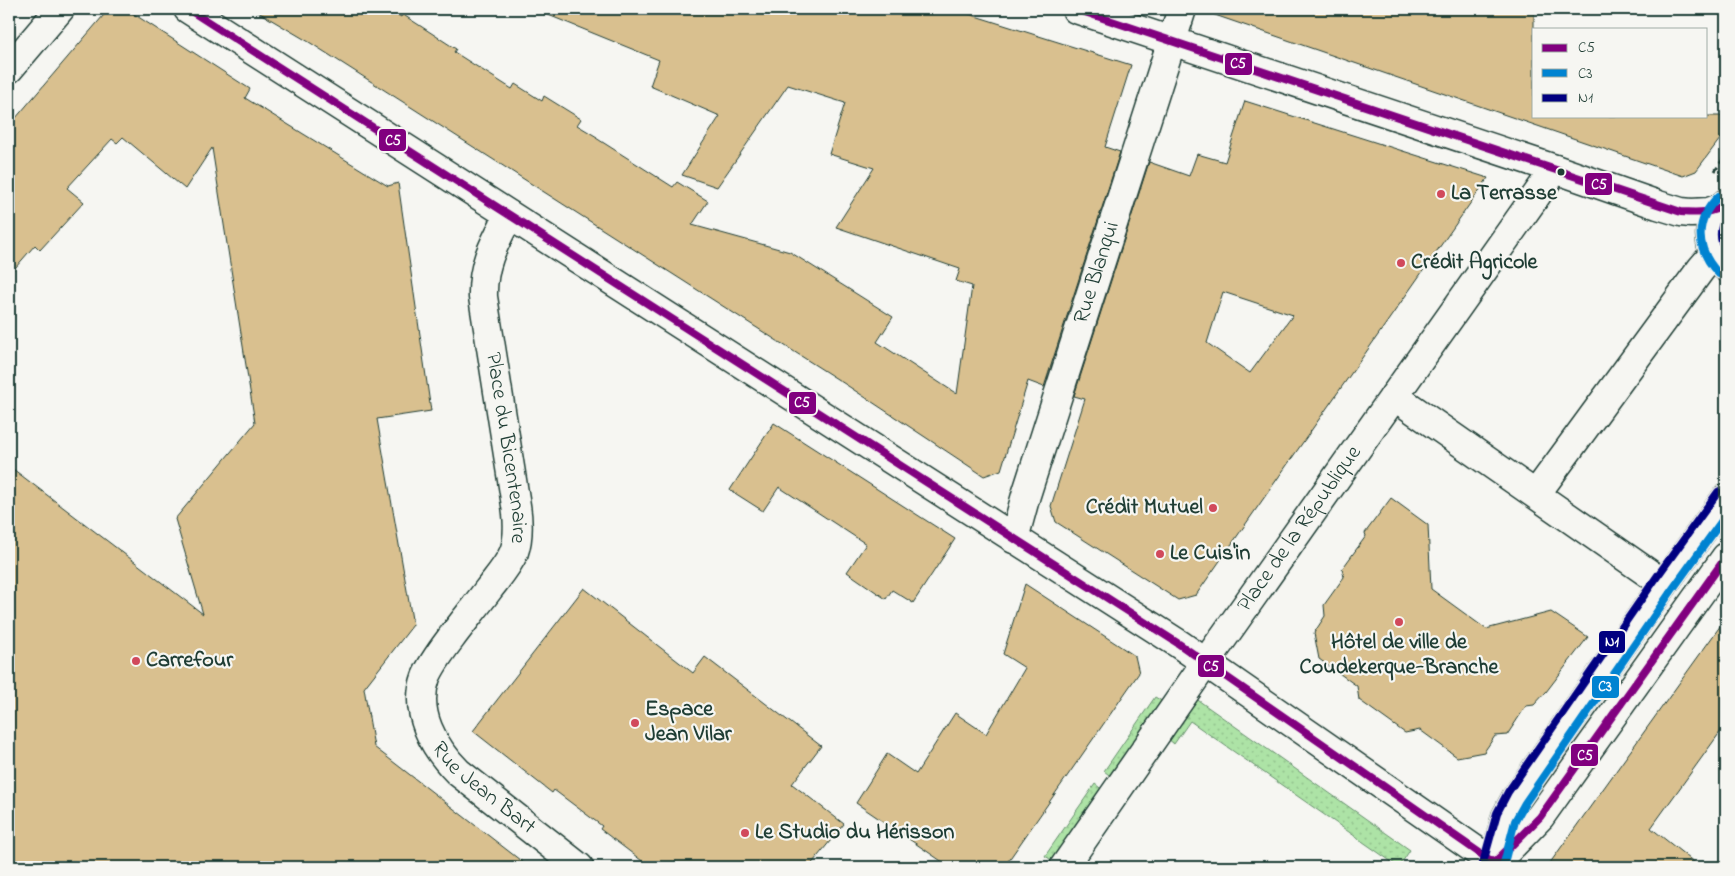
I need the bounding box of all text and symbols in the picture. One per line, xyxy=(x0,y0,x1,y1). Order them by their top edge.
legend xyxy=(1532,28,1708,118)
text: C5 xyxy=(1578,37,1595,59)
line badge: C5 xyxy=(1224,52,1253,76)
text: C5 xyxy=(1230,54,1246,75)
text: C3 xyxy=(1578,63,1592,85)
text: N1 xyxy=(1578,87,1593,109)
line badge: C5 xyxy=(378,128,407,152)
text: C5 xyxy=(385,131,401,152)
unlabelled marker xyxy=(1556,167,1566,177)
line badge: C5 xyxy=(1584,172,1613,196)
text: C5 xyxy=(1591,175,1607,196)
place label: La Terrasse xyxy=(1451,178,1558,210)
marker: La Terrasse xyxy=(1435,188,1447,200)
street label: Rue Blanqui xyxy=(1066,218,1129,328)
place label: Crédit Agricole xyxy=(1411,247,1538,280)
marker: Crédit Agricole xyxy=(1395,257,1407,269)
street label: Place du Bicentenaire xyxy=(476,350,534,546)
line badge: C5 xyxy=(788,391,817,415)
text: C5 xyxy=(794,393,810,414)
street label: Place de la République xyxy=(1230,439,1370,619)
place label: Crédit Mutuel xyxy=(1086,492,1203,524)
marker: Crédit Mutuel xyxy=(1207,502,1219,514)
place label: Le Cuis'in xyxy=(1170,538,1250,570)
marker: Le Cuis'in xyxy=(1154,548,1166,560)
marker: Hôtel de ville de Coudekerque-Branche xyxy=(1393,616,1405,628)
place label: Hôtel de ville de Coudekerque-Branche xyxy=(1300,627,1500,684)
line badge: N1 xyxy=(1598,630,1626,654)
text: N1 xyxy=(1605,632,1619,653)
place label: Carrefour xyxy=(146,645,234,677)
line badge: C5 xyxy=(1197,654,1225,678)
marker: Carrefour xyxy=(130,655,142,667)
text: C5 xyxy=(1203,657,1219,678)
line badge: C3 xyxy=(1591,675,1620,699)
text: C3 xyxy=(1598,677,1612,698)
place label: Espace Jean Vilar xyxy=(645,694,733,751)
marker: Espace Jean Vilar xyxy=(629,717,641,729)
street label: Rue Jean Bart xyxy=(423,736,543,843)
line badge: C5 xyxy=(1570,743,1599,767)
text: C5 xyxy=(1577,746,1593,767)
place label: Le Studio du Hérisson xyxy=(755,817,954,849)
marker: Le Studio du Hérisson xyxy=(739,827,751,839)

